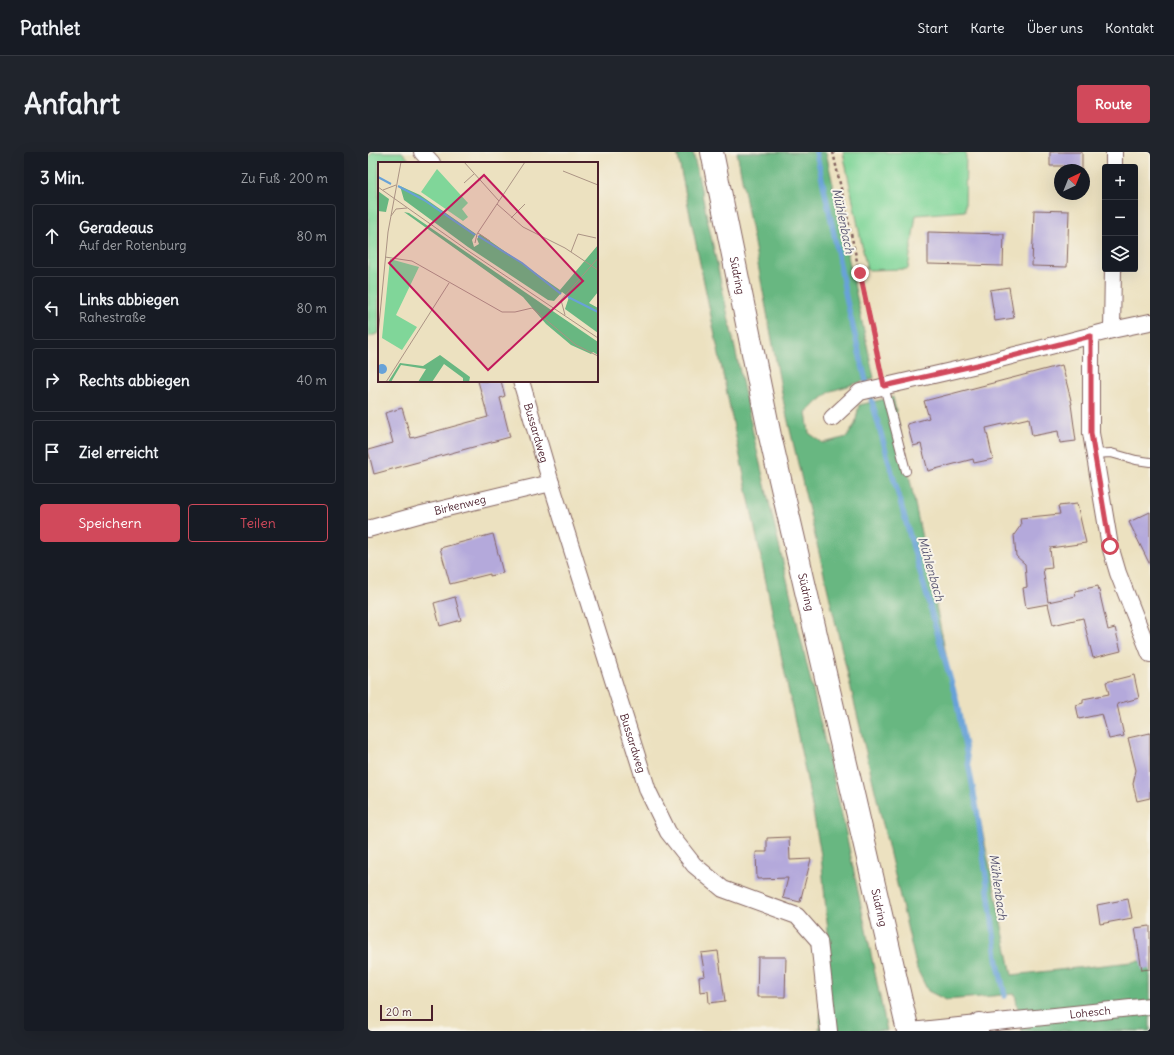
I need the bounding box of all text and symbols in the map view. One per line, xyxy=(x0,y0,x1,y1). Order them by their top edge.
text: Pathlet xyxy=(20,16,80,40)
text: Start xyxy=(918,19,948,37)
text: Karte xyxy=(970,19,1005,37)
text: Über uns xyxy=(1027,19,1083,37)
text: Kontakt xyxy=(1105,19,1154,37)
button: Route xyxy=(1077,85,1150,123)
text: Anfahrt xyxy=(24,86,120,122)
inset map xyxy=(378,162,598,382)
north arrow xyxy=(1054,164,1090,200)
map controls xyxy=(1102,164,1138,272)
button: + xyxy=(1102,164,1138,200)
text: 3 Min. xyxy=(40,167,85,189)
text: Zu Fuß · 200 m xyxy=(241,170,328,187)
water label: Mühlenbach xyxy=(829,187,858,256)
button: − xyxy=(1102,200,1138,236)
text: Geradeaus xyxy=(79,218,153,237)
icon: ahead xyxy=(41,225,63,247)
text: 80 m xyxy=(296,228,327,245)
button: layers xyxy=(1102,236,1138,272)
text: Auf der Rotenburg xyxy=(79,237,187,254)
street label: Südring xyxy=(727,255,748,296)
route end xyxy=(851,264,869,282)
text: Links abbiegen xyxy=(79,290,179,309)
icon: left xyxy=(41,297,63,319)
text: 80 m xyxy=(296,300,327,317)
text: Rahestraße xyxy=(79,309,146,326)
icon: right xyxy=(41,369,63,391)
text: Rechts abbiegen xyxy=(79,371,190,390)
text: 40 m xyxy=(296,372,327,389)
street label: Bussardweg xyxy=(521,401,552,464)
icon: arrive xyxy=(41,441,63,463)
text: Ziel erreicht xyxy=(79,443,158,462)
street label: Birkenweg xyxy=(433,492,487,518)
button: Speichern xyxy=(40,504,180,542)
button: Teilen xyxy=(188,504,328,542)
water label: Mühlenbach xyxy=(915,535,948,604)
route start xyxy=(1101,537,1119,555)
street label: Südring xyxy=(795,572,817,612)
street label: Bussardweg xyxy=(617,712,649,775)
water label: Mühlenbach xyxy=(986,853,1011,922)
street label: Südring xyxy=(868,887,891,928)
scale bar xyxy=(380,1003,433,1022)
street label: Lohesch xyxy=(1069,1003,1111,1021)
text: 20 m xyxy=(386,1005,412,1019)

